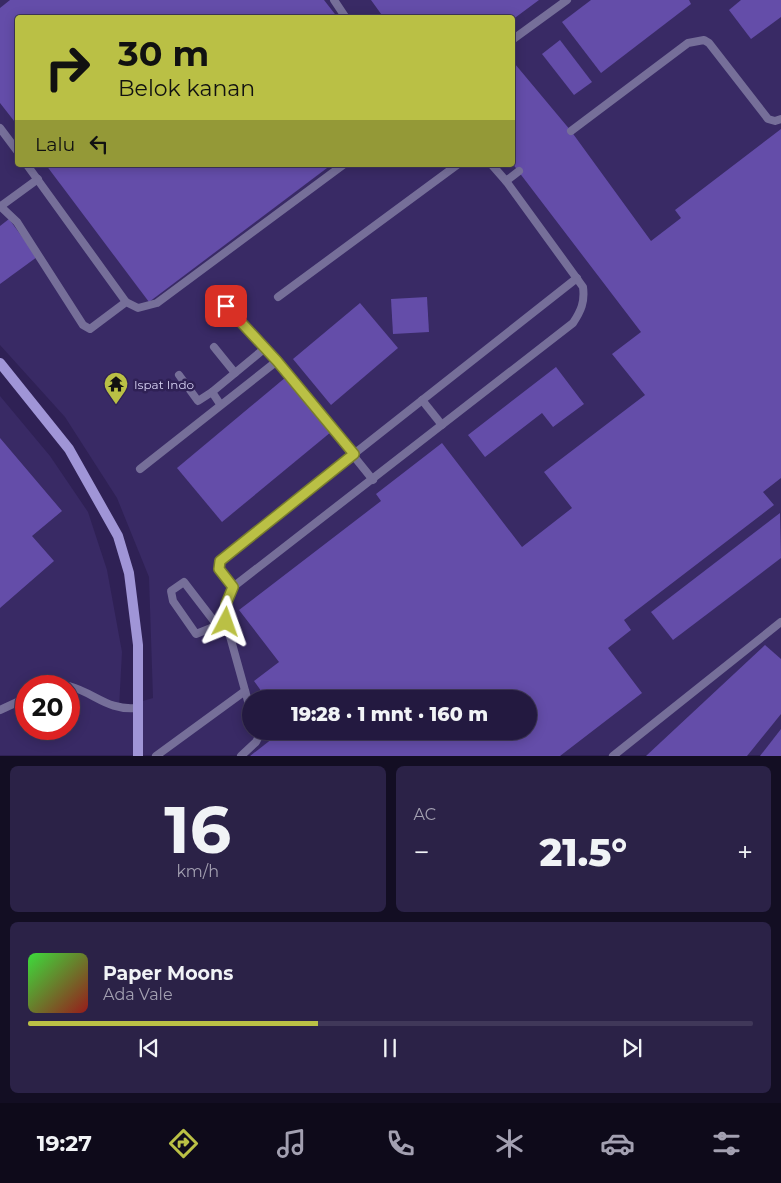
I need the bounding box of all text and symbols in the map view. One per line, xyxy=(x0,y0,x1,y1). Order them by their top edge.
text: 30 m xyxy=(118,32,209,75)
icon: right xyxy=(35,35,100,100)
text: Belok kanan xyxy=(118,75,255,102)
icon: left xyxy=(85,130,113,158)
text: Lalu xyxy=(35,133,75,156)
pin xyxy=(205,285,247,327)
icon: arrive xyxy=(212,292,240,320)
temple icon: Ispat Indo xyxy=(103,371,129,405)
place label: Ispat Indo xyxy=(134,377,194,392)
position arrow xyxy=(199,595,251,647)
speed limit sign: 20 xyxy=(15,675,80,740)
text: 19:28 · 1 mnt · 160 m xyxy=(291,703,488,726)
text: 16 xyxy=(164,790,231,869)
text: AC xyxy=(414,805,436,824)
text: 21.5° xyxy=(539,829,627,876)
text: − xyxy=(414,835,430,869)
text: + xyxy=(737,835,753,869)
text: km/h xyxy=(176,862,219,881)
text: Paper Moons xyxy=(103,962,233,985)
text: Ada Vale xyxy=(103,985,173,1004)
icon: previous xyxy=(135,1034,163,1062)
icon: pause xyxy=(376,1034,404,1062)
icon: next xyxy=(618,1034,646,1062)
icon: directions xyxy=(166,1126,201,1161)
icon: music xyxy=(274,1126,309,1161)
icon: phone xyxy=(383,1126,418,1161)
icon: climate xyxy=(492,1126,527,1161)
icon: car xyxy=(600,1126,635,1161)
icon: filters xyxy=(709,1126,744,1161)
text: 19:27 xyxy=(37,1130,92,1157)

